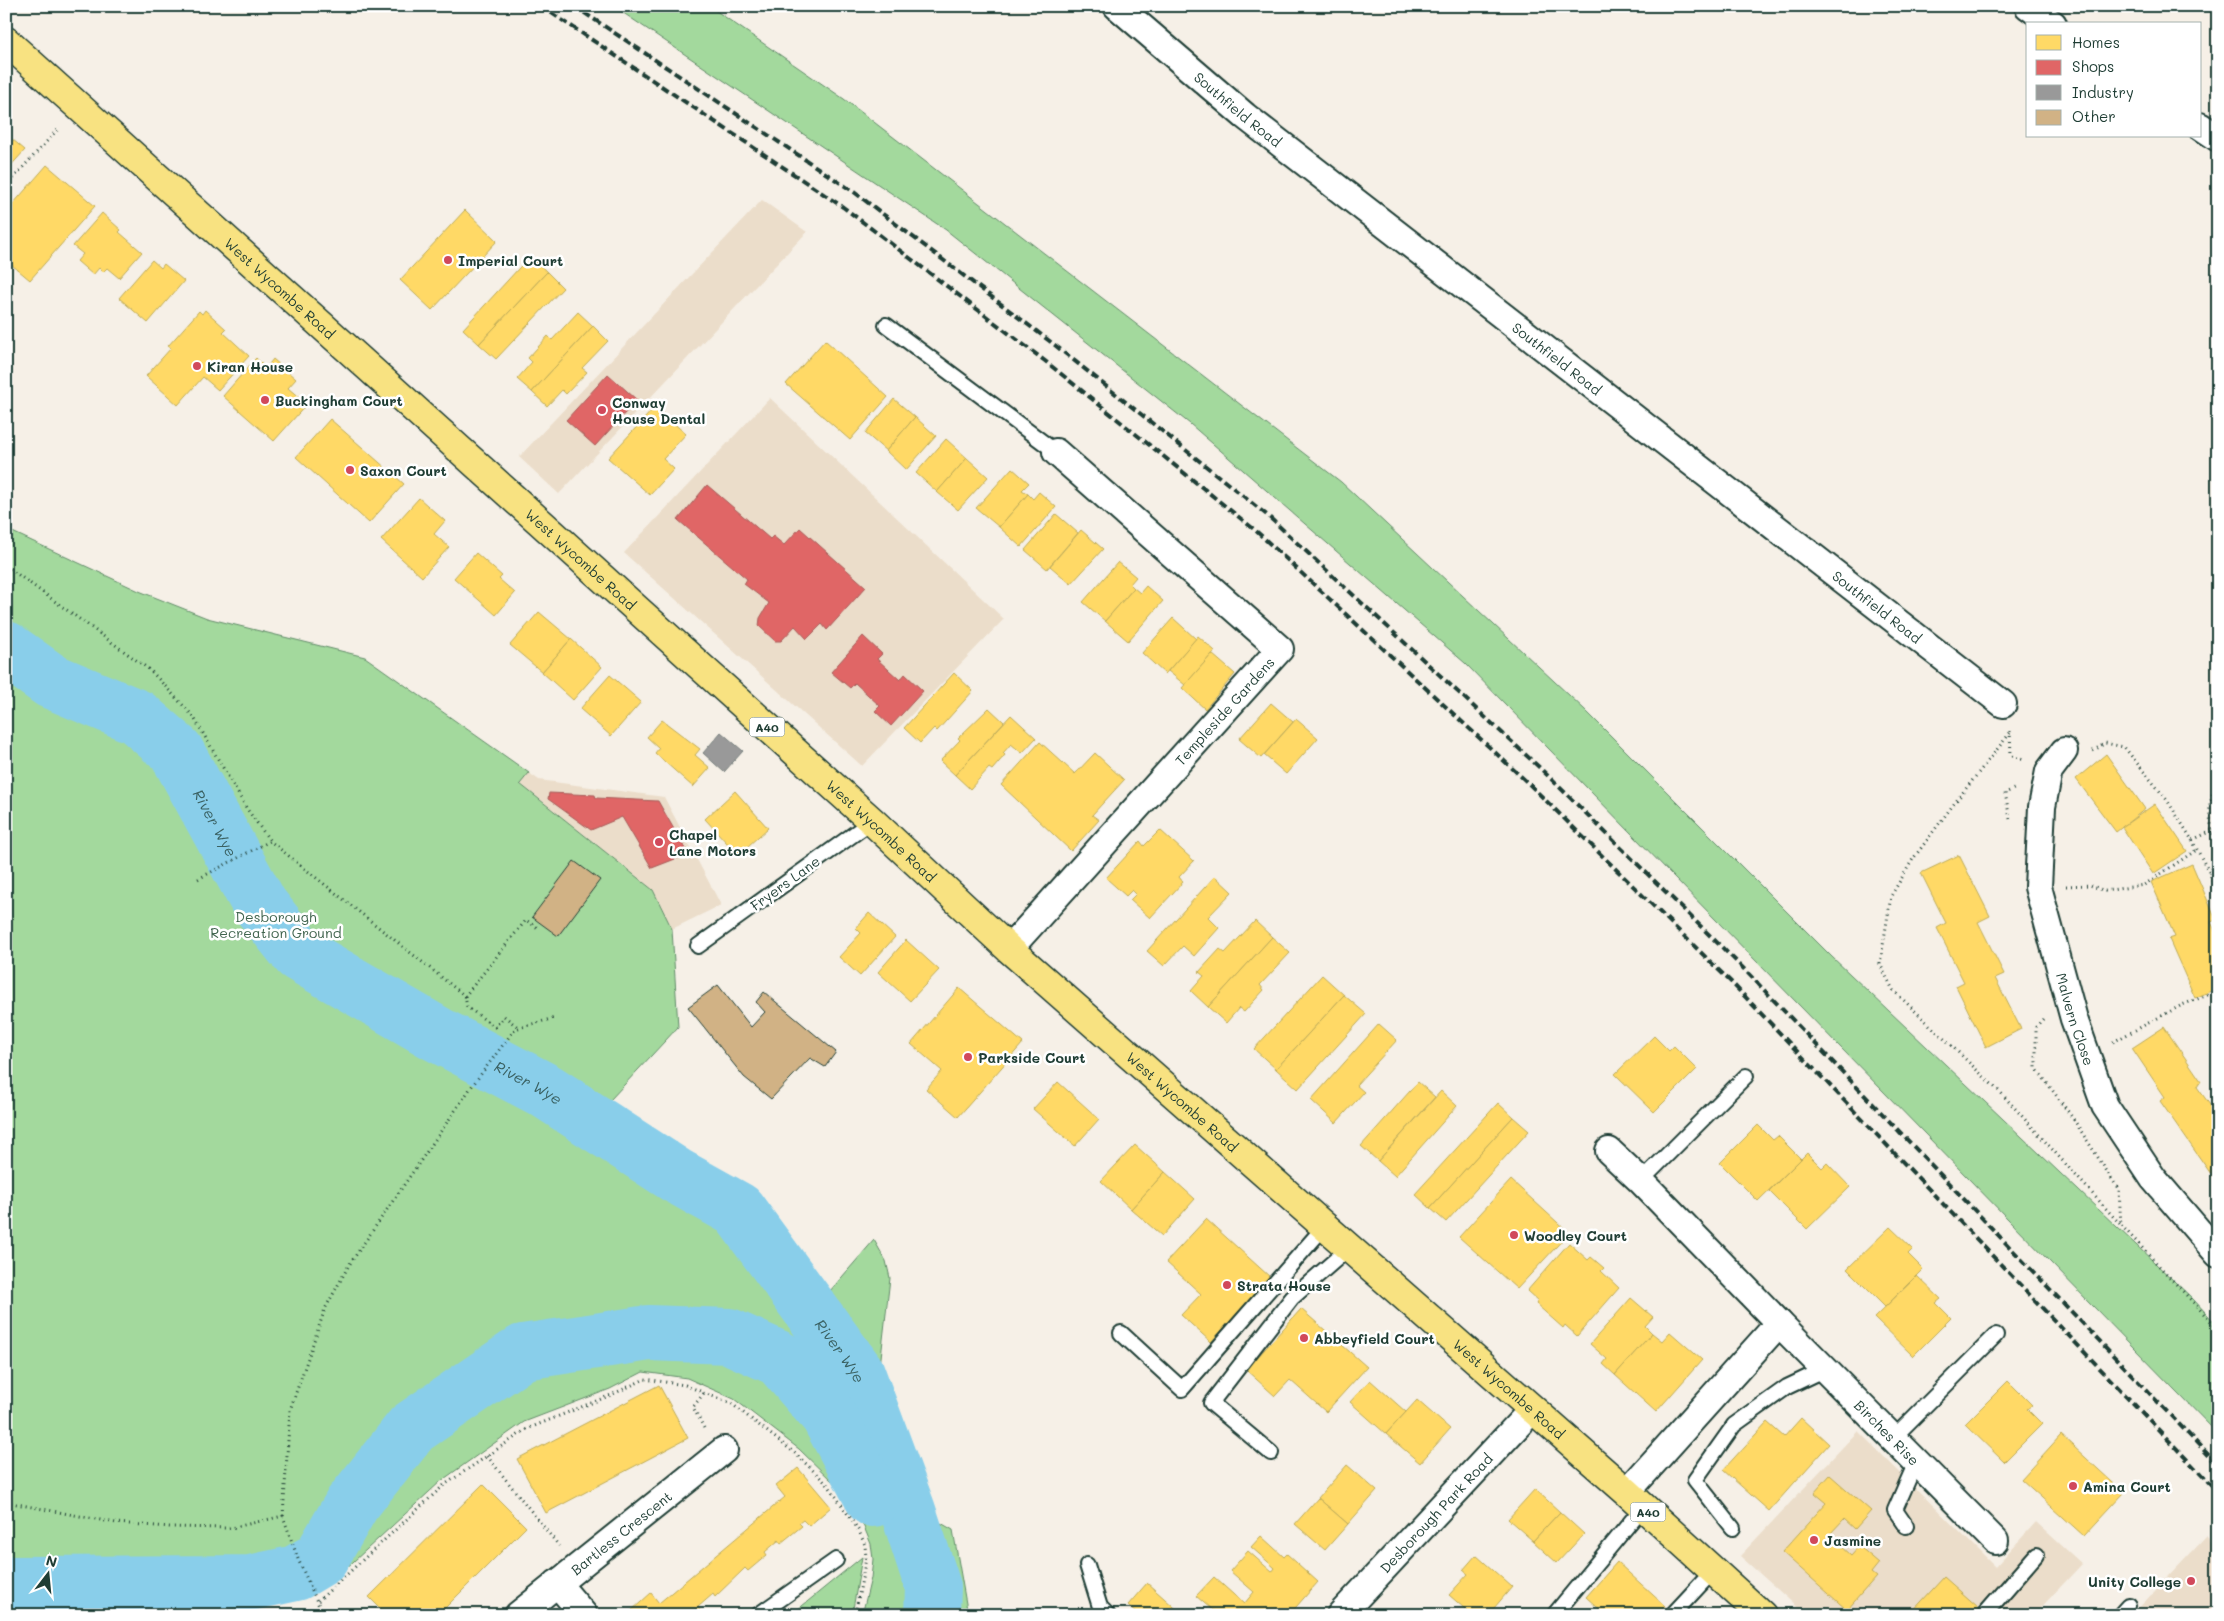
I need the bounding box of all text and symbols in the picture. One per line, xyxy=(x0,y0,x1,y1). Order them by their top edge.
legend xyxy=(2026,22,2202,138)
text: Homes xyxy=(2072,32,2120,52)
text: Shops xyxy=(2072,56,2114,76)
street label: Southfield Road xyxy=(1190,67,1286,151)
text: Industry xyxy=(2072,82,2134,102)
text: Other xyxy=(2072,106,2116,126)
street label: West Wycombe Road xyxy=(221,233,340,343)
place label: Imperial Court xyxy=(458,251,563,270)
marker: Imperial Court xyxy=(442,254,454,266)
street label: Southfield Road xyxy=(1509,318,1606,399)
place label: Kiran House xyxy=(207,357,293,376)
marker: Kiran House xyxy=(191,360,203,372)
place label: Buckingham Court xyxy=(275,391,403,410)
place label: Conway House Dental xyxy=(612,393,705,428)
marker: Buckingham Court xyxy=(259,394,271,406)
marker: Conway House Dental xyxy=(596,404,608,416)
place label: Saxon Court xyxy=(360,461,447,480)
marker: Saxon Court xyxy=(344,464,356,476)
street label: West Wycombe Road xyxy=(522,504,641,614)
street label: Southfield Road xyxy=(1829,566,1926,647)
street label: Templeside Gardens xyxy=(1170,653,1278,769)
road number: A40 xyxy=(750,718,784,736)
street label: West Wycombe Road xyxy=(823,775,941,886)
water label: River Wye xyxy=(189,786,242,860)
place label: Chapel Lane Motors xyxy=(669,825,756,860)
marker: Chapel Lane Motors xyxy=(653,836,665,848)
street label: Fryers Lane xyxy=(746,851,824,915)
park label: Desborough Recreation Ground xyxy=(210,907,342,942)
street label: Malvern Close xyxy=(2052,971,2099,1068)
street label: West Wycombe Road xyxy=(1123,1047,1243,1156)
place label: Parkside Court xyxy=(978,1048,1085,1067)
marker: Parkside Court xyxy=(962,1051,974,1063)
water label: River Wye xyxy=(491,1056,566,1109)
place label: Woodley Court xyxy=(1524,1226,1627,1245)
marker: Woodley Court xyxy=(1508,1229,1520,1241)
place label: Strata House xyxy=(1237,1276,1331,1295)
marker: Strata House xyxy=(1221,1279,1233,1291)
water label: River Wye xyxy=(811,1315,870,1385)
place label: Abbeyfield Court xyxy=(1314,1329,1435,1348)
marker: Abbeyfield Court xyxy=(1298,1332,1310,1344)
street label: West Wycombe Road xyxy=(1449,1334,1569,1443)
street label: Birches Rise xyxy=(1851,1395,1924,1469)
street label: Desborough Park Road xyxy=(1375,1449,1496,1577)
place label: Amina Court xyxy=(2083,1477,2171,1496)
marker: Amina Court xyxy=(2067,1480,2079,1492)
street label: Bartless Crescent xyxy=(567,1486,675,1579)
road number: A40 xyxy=(1630,1502,1666,1521)
place label: Jasmine xyxy=(1824,1531,1881,1550)
marker: Jasmine xyxy=(1808,1534,1820,1546)
north arrow xyxy=(22,1548,72,1598)
text: N xyxy=(44,1550,59,1572)
place label: Unity College xyxy=(2088,1572,2181,1591)
marker: Unity College xyxy=(2185,1575,2197,1587)

